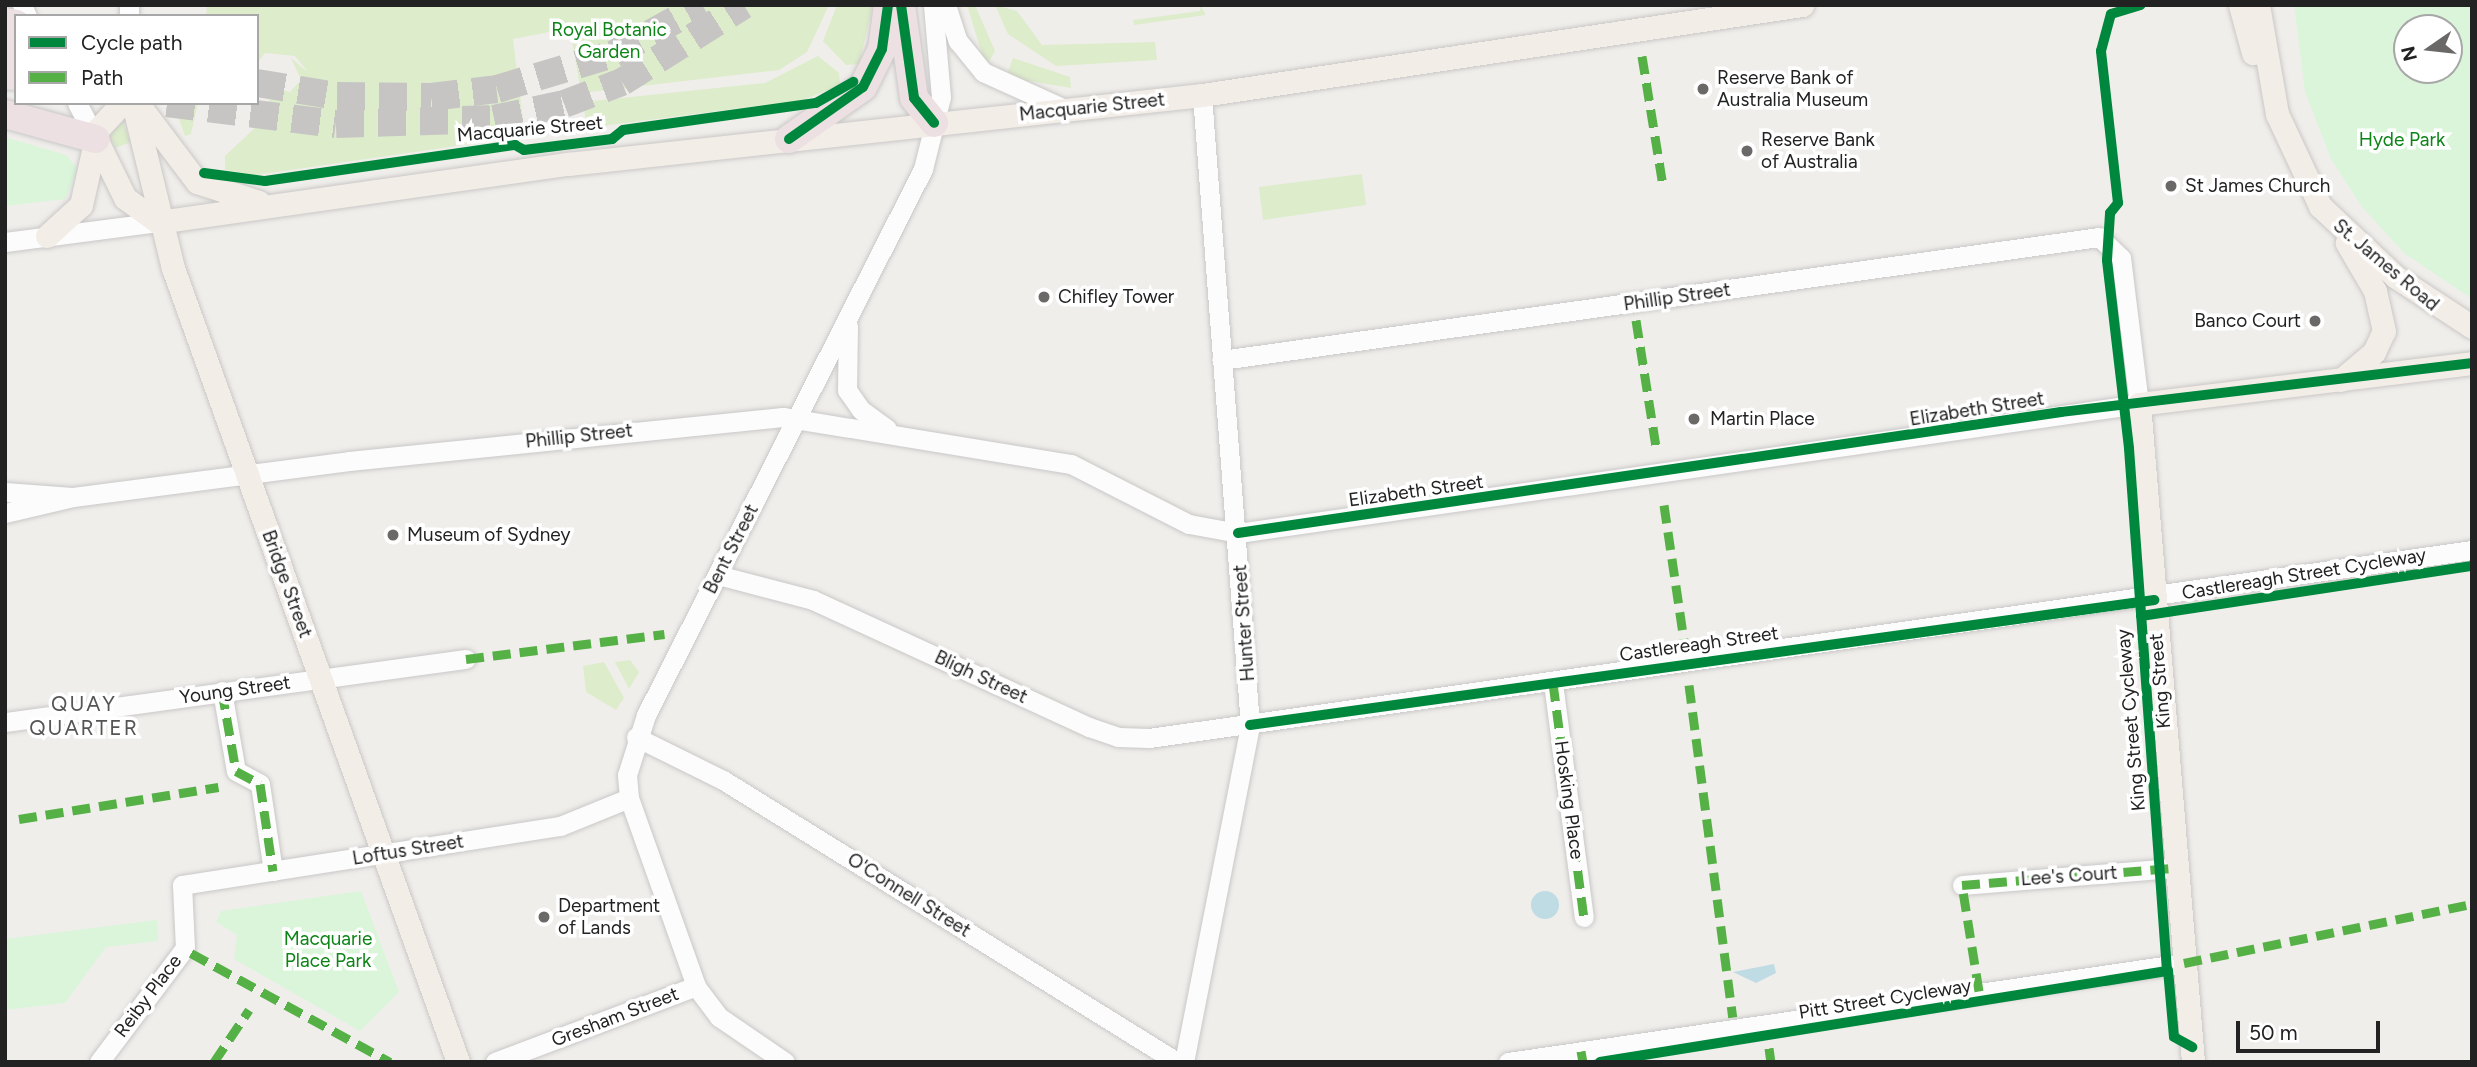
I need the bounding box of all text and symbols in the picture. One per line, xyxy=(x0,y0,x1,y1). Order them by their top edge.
legend xyxy=(14,14,259,105)
north arrow xyxy=(2393,14,2463,84)
park label: Royal Botanic Garden xyxy=(551,19,667,63)
text: Cycle path xyxy=(81,30,182,55)
text: N xyxy=(2396,44,2422,64)
text: Path xyxy=(81,65,123,90)
place label: Reserve Bank of Australia Museum xyxy=(1717,67,1868,111)
marker: Reserve Bank of Australia Museum xyxy=(1695,81,1711,97)
street label: Macquarie Street xyxy=(1018,88,1166,126)
street label: Macquarie Street xyxy=(456,111,604,147)
place label: Reserve Bank of Australia xyxy=(1761,129,1875,173)
park label: Hyde Park xyxy=(2359,129,2445,151)
marker: Reserve Bank of Australia xyxy=(1739,143,1755,159)
place label: St James Church xyxy=(2185,175,2330,197)
marker: St James Church xyxy=(2163,178,2179,194)
street label: St. James Road xyxy=(2329,214,2443,316)
street label: Phillip Street xyxy=(1622,278,1732,316)
place label: Chifley Tower xyxy=(1058,286,1174,308)
marker: Chifley Tower xyxy=(1036,289,1052,305)
place label: Banco Court xyxy=(2194,310,2301,332)
marker: Banco Court xyxy=(2307,313,2323,329)
street label: Elizabeth Street xyxy=(1908,387,2046,431)
place label: Martin Place xyxy=(1710,408,1815,430)
marker: Martin Place xyxy=(1684,409,1704,429)
street label: Phillip Street xyxy=(524,419,634,453)
street label: Elizabeth Street xyxy=(1347,470,1485,512)
street label: Bent Street xyxy=(699,500,763,598)
place label: Museum of Sydney xyxy=(407,524,570,546)
street label: Bridge Street xyxy=(257,527,317,641)
marker: Museum of Sydney xyxy=(385,527,401,543)
street label: Castlereagh Street Cycleway xyxy=(2180,543,2428,605)
street label: Hunter Street xyxy=(1229,564,1259,682)
street label: Castlereagh Street xyxy=(1618,622,1780,666)
street label: King Street Cycleway xyxy=(2112,628,2150,812)
street label: King Street xyxy=(2144,632,2176,730)
street label: Bligh Street xyxy=(931,646,1031,708)
street label: Young Street xyxy=(178,671,292,709)
district label: QUAY QUARTER xyxy=(30,691,138,741)
street label: Hosking Place xyxy=(1549,739,1589,861)
street label: Loftus Street xyxy=(351,830,465,870)
street label: O'Connell Street xyxy=(843,848,975,942)
street label: Lee's Court xyxy=(2020,861,2118,891)
place label: Department of Lands xyxy=(558,895,660,939)
marker: Department of Lands xyxy=(536,909,552,925)
park label: Macquarie Place Park xyxy=(284,928,372,972)
street label: Reiby Place xyxy=(109,950,187,1042)
street label: Pitt Street Cycleway xyxy=(1797,974,1973,1024)
street label: Gresham Street xyxy=(548,982,682,1052)
scale bar xyxy=(2239,1007,2382,1052)
text: 50 m xyxy=(2249,1020,2298,1045)

